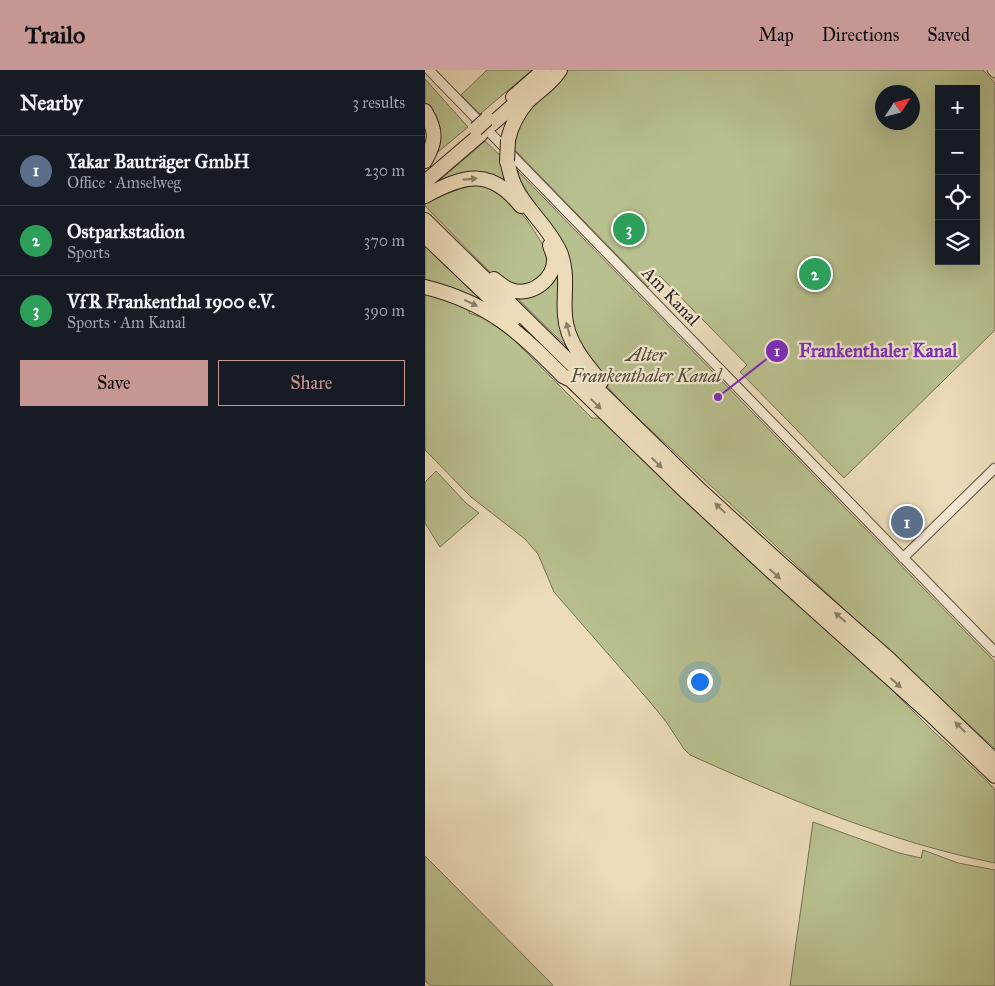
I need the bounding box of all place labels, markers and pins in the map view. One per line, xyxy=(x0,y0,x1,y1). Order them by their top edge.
pin: 3 xyxy=(613,210,645,248)
pin: 2 xyxy=(799,255,831,293)
callout: Frankenthaler Kanal xyxy=(764,334,968,368)
pin: 1 xyxy=(891,503,923,541)

